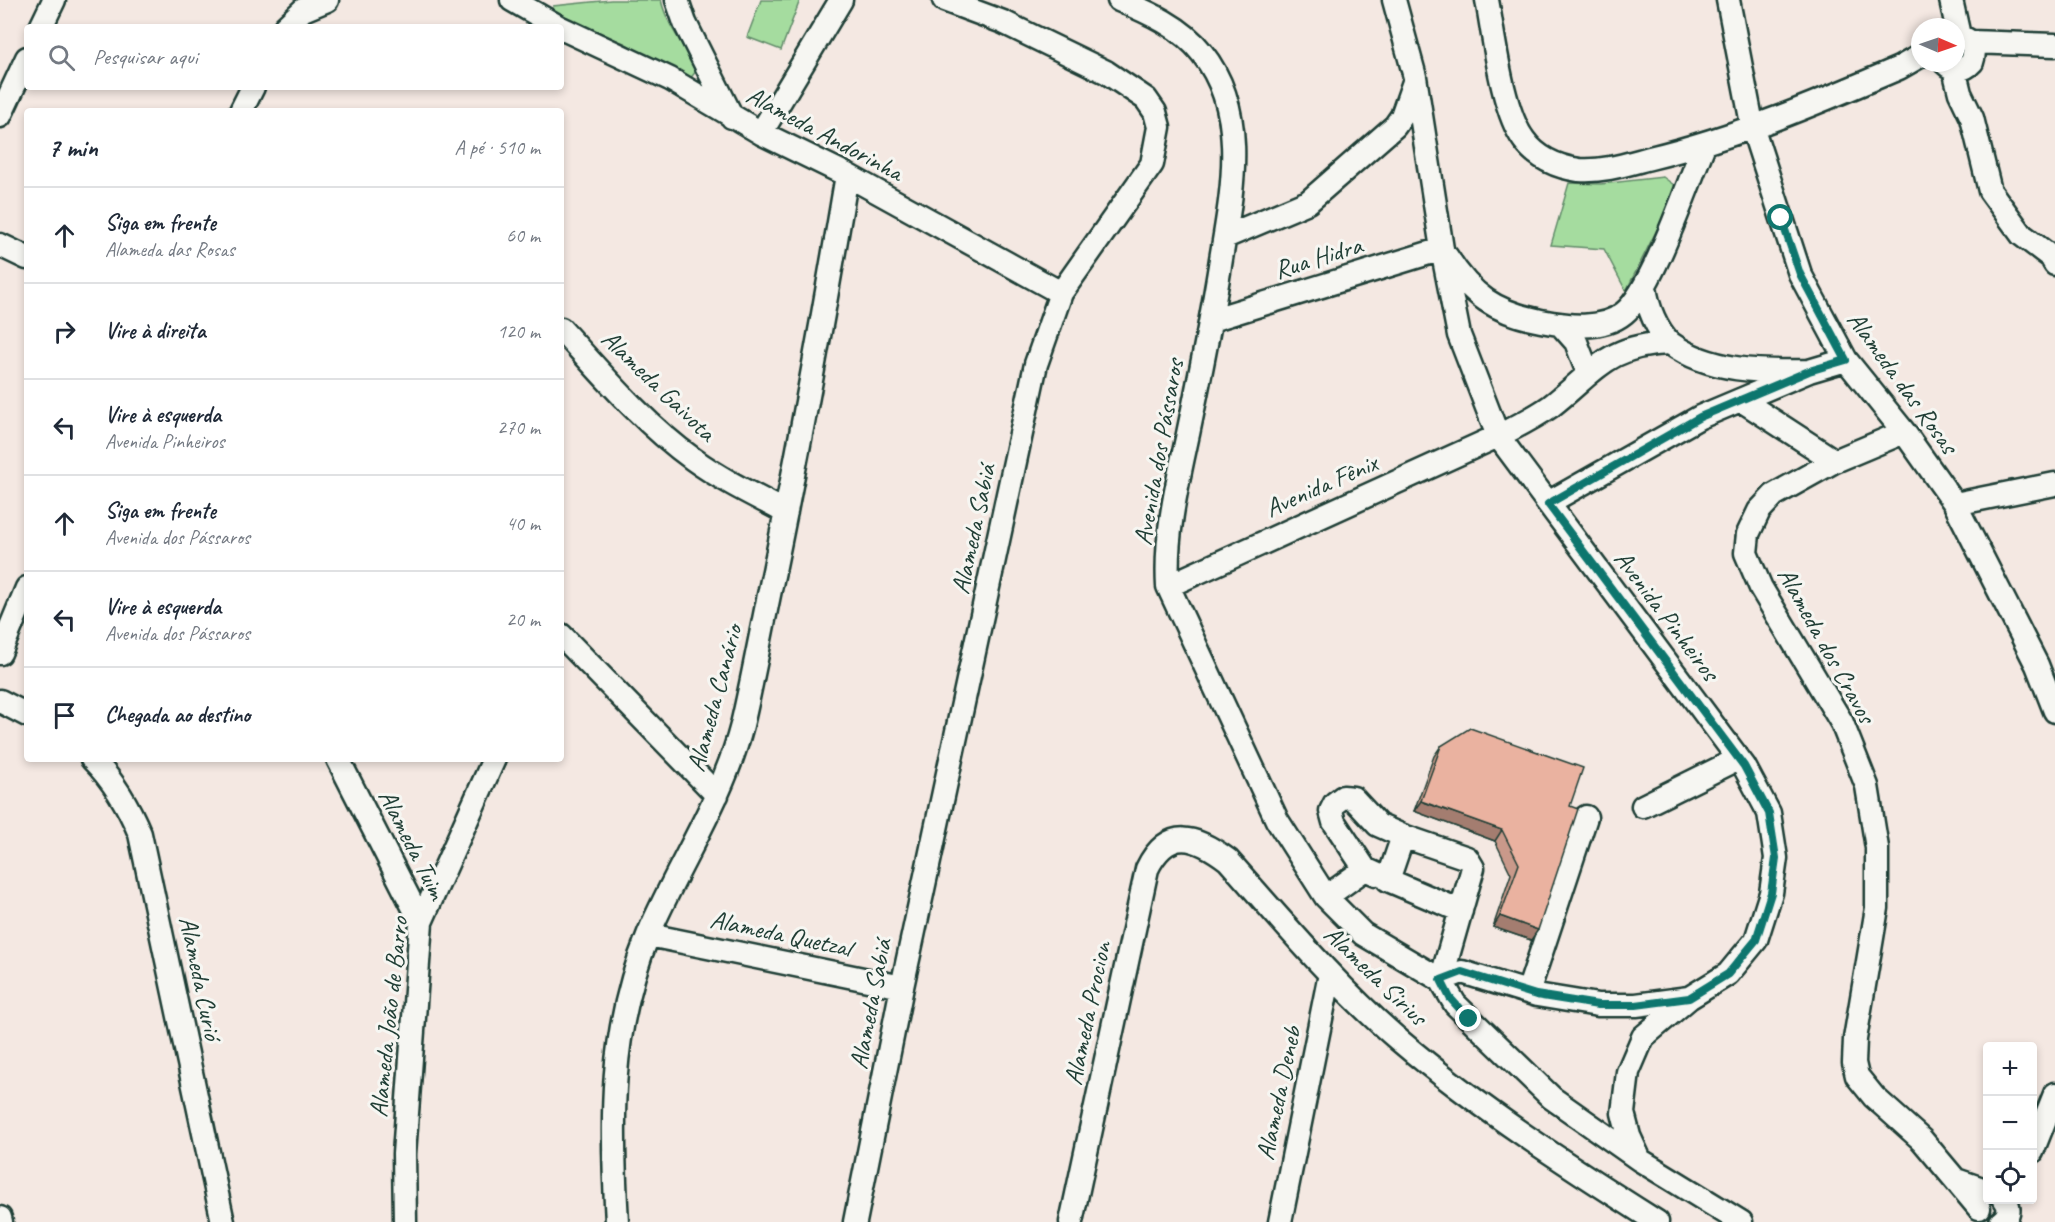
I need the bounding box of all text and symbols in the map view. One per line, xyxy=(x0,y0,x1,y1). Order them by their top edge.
north arrow xyxy=(1911,18,1965,72)
search box xyxy=(24,24,564,90)
icon: search xyxy=(45,41,78,74)
text: Pesquisar aqui xyxy=(93,43,198,71)
street label: Alameda Andorinha xyxy=(741,78,911,190)
text: 7 min xyxy=(48,131,98,164)
text: A pé · 510 m xyxy=(455,135,540,160)
route start xyxy=(1767,204,1793,230)
text: Siga em frente xyxy=(105,209,216,237)
icon: ahead xyxy=(48,219,81,252)
text: 60 m xyxy=(506,223,540,248)
street label: Rua Hidra xyxy=(1270,228,1368,286)
text: Alameda das Rosas xyxy=(105,237,235,262)
street label: Alameda das Rosas xyxy=(1840,304,1967,462)
icon: right xyxy=(48,315,81,348)
text: Vire à direita xyxy=(105,317,205,345)
text: 120 m xyxy=(497,319,540,344)
street label: Alameda Gaivota xyxy=(594,322,724,449)
street label: Avenida dos Pássaros xyxy=(1126,354,1191,548)
text: Vire à esquerda xyxy=(105,401,221,429)
icon: left xyxy=(48,411,81,444)
text: 270 m xyxy=(497,415,540,440)
text: Avenida Pinheiros xyxy=(105,429,224,454)
street label: Avenida Fênix xyxy=(1260,445,1384,525)
street label: Alameda Sabiá xyxy=(944,459,1004,597)
text: Siga em frente xyxy=(105,497,216,525)
icon: ahead xyxy=(48,507,81,540)
text: 40 m xyxy=(506,511,540,536)
text: Avenida dos Pássaros xyxy=(105,525,250,550)
street label: Avenida Pinheiros xyxy=(1607,543,1728,689)
street label: Alameda dos Cravos xyxy=(1770,561,1884,731)
text: Vire à esquerda xyxy=(105,593,221,621)
icon: left xyxy=(48,603,81,636)
text: 20 m xyxy=(506,607,540,632)
street label: Alameda Canário xyxy=(679,618,751,775)
text: Avenida dos Pássaros xyxy=(105,621,250,646)
icon: arrive xyxy=(48,699,81,732)
text: Chegada ao destino xyxy=(105,701,250,729)
street label: Alameda Tuim xyxy=(371,784,455,907)
street label: Alameda Quetzal xyxy=(707,902,859,965)
street label: Alameda Curió xyxy=(171,913,230,1047)
street label: Alameda João de Barro xyxy=(362,914,416,1119)
street label: Alameda Sirius xyxy=(1317,918,1436,1034)
street label: Alameda Sabiá xyxy=(842,934,900,1072)
street label: Alameda Procion xyxy=(1056,937,1119,1088)
route end xyxy=(1455,1005,1481,1031)
street label: Alameda Deneb xyxy=(1248,1022,1309,1163)
map controls xyxy=(1983,1042,2037,1204)
button: + xyxy=(1983,1042,2037,1096)
button: − xyxy=(1983,1096,2037,1150)
button: locate xyxy=(1983,1150,2037,1204)

